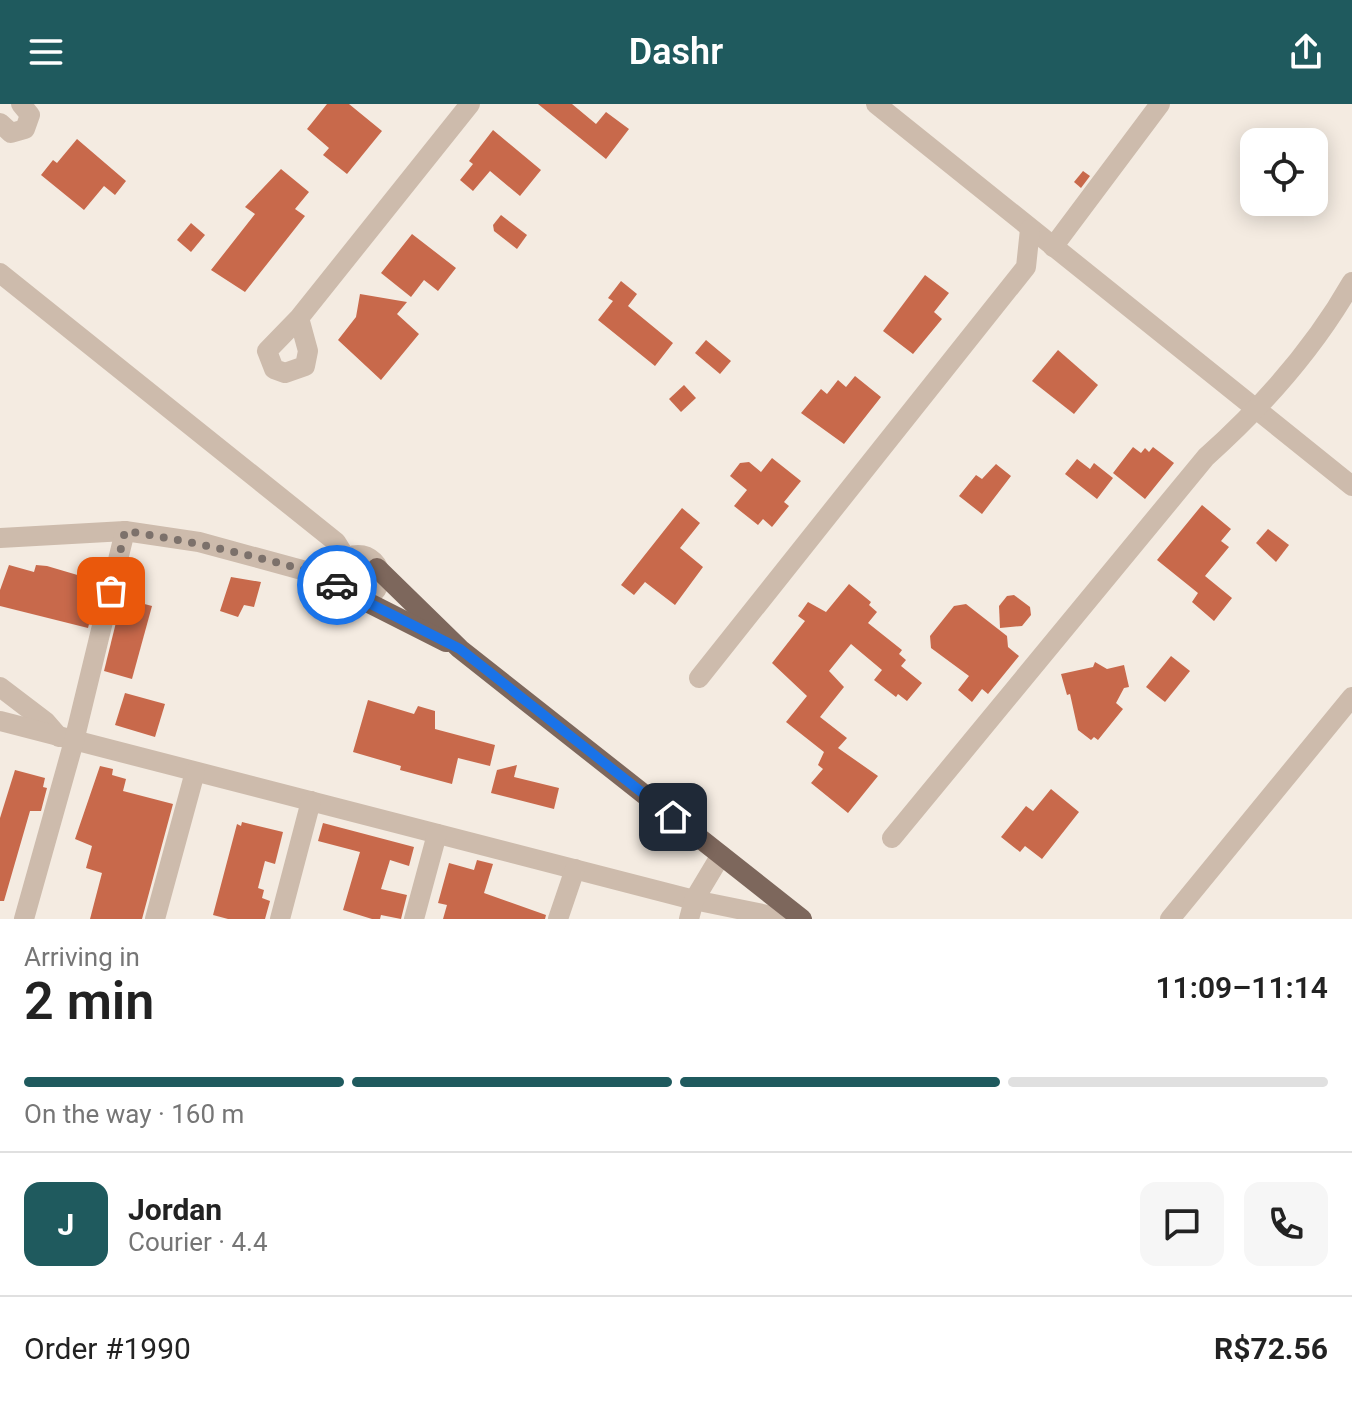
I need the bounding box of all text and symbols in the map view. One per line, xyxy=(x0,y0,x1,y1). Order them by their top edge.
icon: menu xyxy=(24,30,68,74)
icon: share xyxy=(1284,30,1328,74)
text: Dashr xyxy=(629,31,723,73)
map controls xyxy=(1240,128,1328,216)
button: locate xyxy=(1240,128,1328,216)
courier xyxy=(297,545,377,625)
pin xyxy=(77,557,145,625)
icon: car xyxy=(315,563,359,607)
icon: bag xyxy=(89,569,133,613)
pin xyxy=(639,783,707,851)
icon: home xyxy=(651,795,695,839)
text: Arriving in xyxy=(24,942,140,972)
text: 11:09–11:14 xyxy=(1155,970,1328,1005)
text: 2 min xyxy=(24,971,154,1032)
text: On the way · 160 m xyxy=(24,1099,244,1129)
button: chat xyxy=(1140,1182,1224,1266)
button: phone xyxy=(1244,1182,1328,1266)
text: Jordan xyxy=(128,1192,222,1227)
text: J xyxy=(58,1207,74,1242)
text: Courier · 4.4 xyxy=(128,1227,268,1257)
text: Order #1990 xyxy=(24,1331,191,1366)
text: R$72.56 xyxy=(1214,1331,1328,1366)

